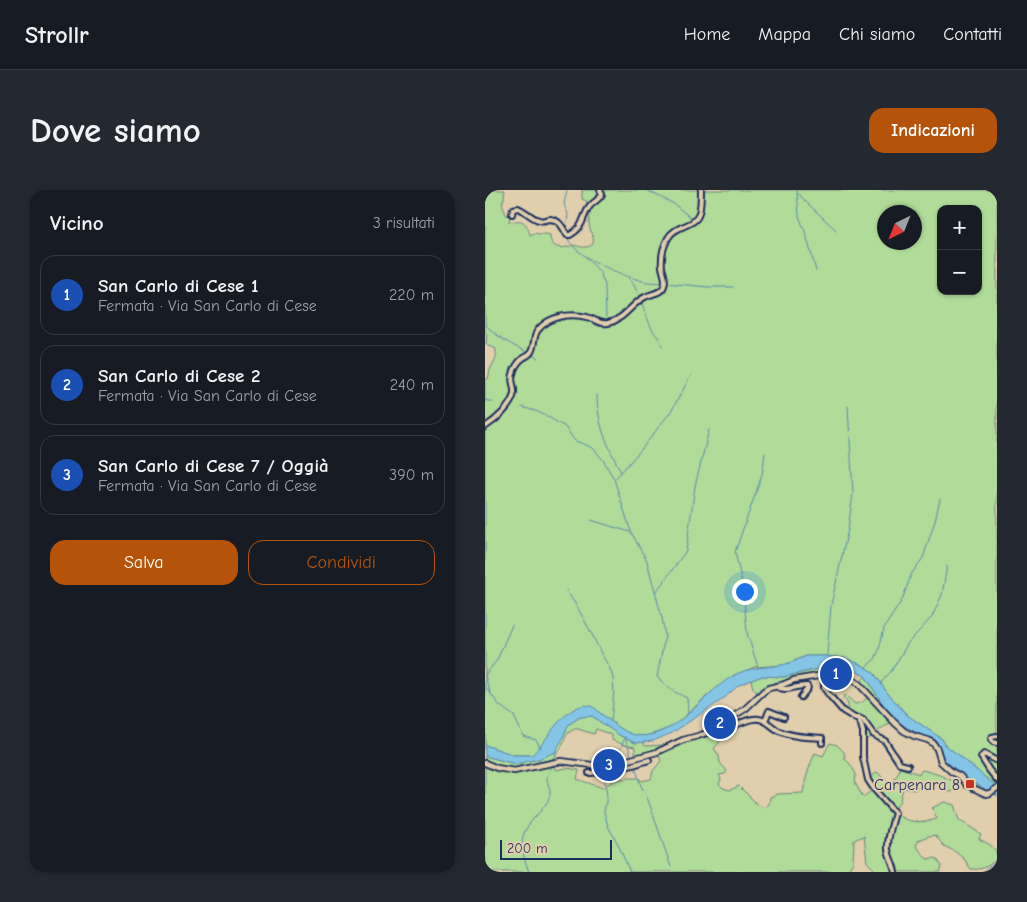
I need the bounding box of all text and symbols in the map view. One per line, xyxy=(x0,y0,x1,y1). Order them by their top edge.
text: Strollr xyxy=(25,21,89,49)
text: Home xyxy=(684,24,730,45)
text: Mappa xyxy=(758,24,811,45)
text: Chi siamo xyxy=(839,24,915,45)
text: Contatti xyxy=(943,24,1002,45)
button: Indicazioni xyxy=(869,108,997,153)
text: Dove siamo xyxy=(30,110,201,151)
north arrow xyxy=(877,205,922,250)
map controls xyxy=(937,205,982,295)
button: + xyxy=(937,205,982,250)
text: Vicino xyxy=(50,211,104,235)
text: 3 risultati xyxy=(373,214,435,232)
button: − xyxy=(937,250,982,295)
text: San Carlo di Cese 1 xyxy=(98,275,259,297)
text: 1 xyxy=(64,286,70,304)
text: 220 m xyxy=(389,286,434,304)
text: Fermata · Via San Carlo di Cese xyxy=(98,297,317,315)
text: San Carlo di Cese 2 xyxy=(98,365,261,387)
text: 2 xyxy=(63,376,71,394)
text: 240 m xyxy=(390,376,434,394)
text: Fermata · Via San Carlo di Cese xyxy=(98,387,317,405)
text: San Carlo di Cese 7 / Oggià xyxy=(98,455,329,477)
text: 3 xyxy=(63,466,71,484)
text: 390 m xyxy=(389,466,434,484)
text: Fermata · Via San Carlo di Cese xyxy=(98,477,317,495)
button: Salva xyxy=(50,540,238,585)
button: Condividi xyxy=(248,540,435,585)
your location xyxy=(732,579,758,605)
pin: 1 xyxy=(820,655,852,693)
pin: 2 xyxy=(704,704,736,742)
pin: 3 xyxy=(593,746,625,784)
place label: Carpenara 8 xyxy=(874,776,960,794)
marker: Carpenara 8 xyxy=(964,778,976,790)
scale bar xyxy=(500,837,613,860)
text: 200 m xyxy=(507,840,548,857)

